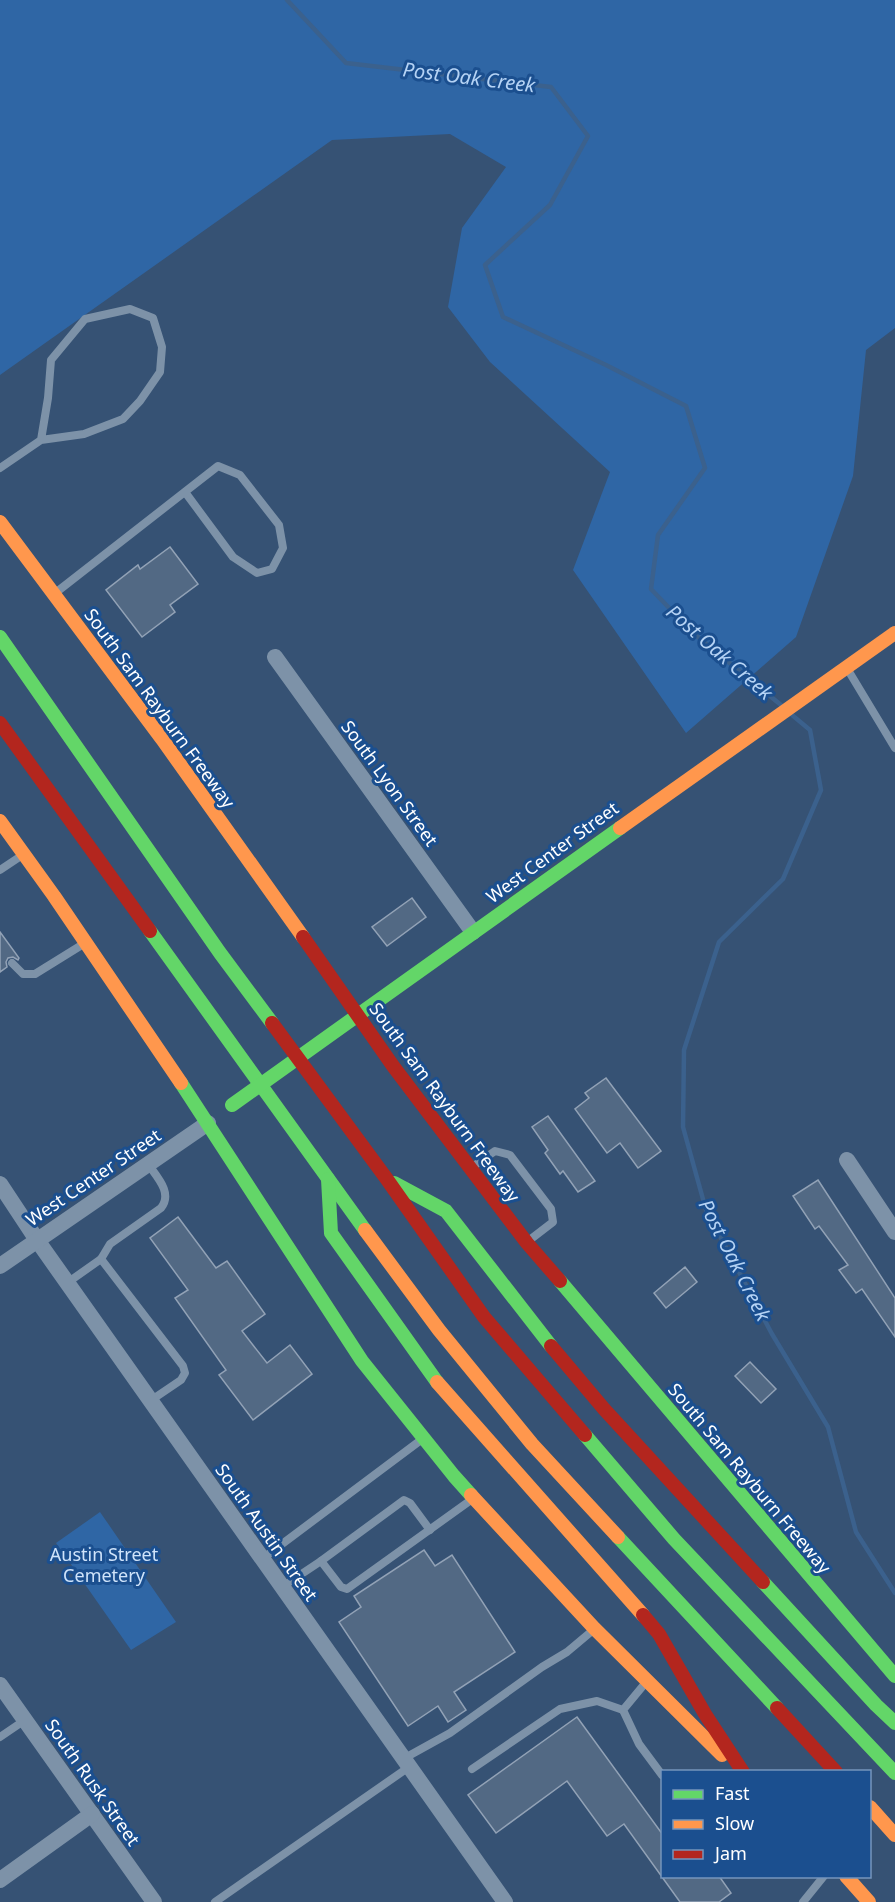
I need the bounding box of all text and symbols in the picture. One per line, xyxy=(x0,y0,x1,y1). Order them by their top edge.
water label: Post Oak Creek xyxy=(401,55,538,99)
water label: Post Oak Creek xyxy=(661,598,780,707)
street label: South Sam Rayburn Freeway xyxy=(79,603,241,813)
street label: South Lyon Street xyxy=(336,715,444,851)
street label: West Center Street xyxy=(481,796,623,908)
street label: South Sam Rayburn Freeway xyxy=(364,997,526,1207)
street label: West Center Street xyxy=(21,1123,166,1231)
water label: Post Oak Creek xyxy=(693,1195,778,1326)
street label: South Sam Rayburn Freeway xyxy=(663,1378,837,1579)
street label: South Austin Street xyxy=(211,1458,324,1606)
park label: Austin Street Cemetery xyxy=(50,1542,159,1587)
street label: South Rusk Street xyxy=(40,1714,146,1851)
legend xyxy=(661,1770,871,1878)
text: Fast xyxy=(715,1781,750,1805)
text: Slow xyxy=(715,1811,754,1835)
text: Jam xyxy=(713,1841,747,1865)

